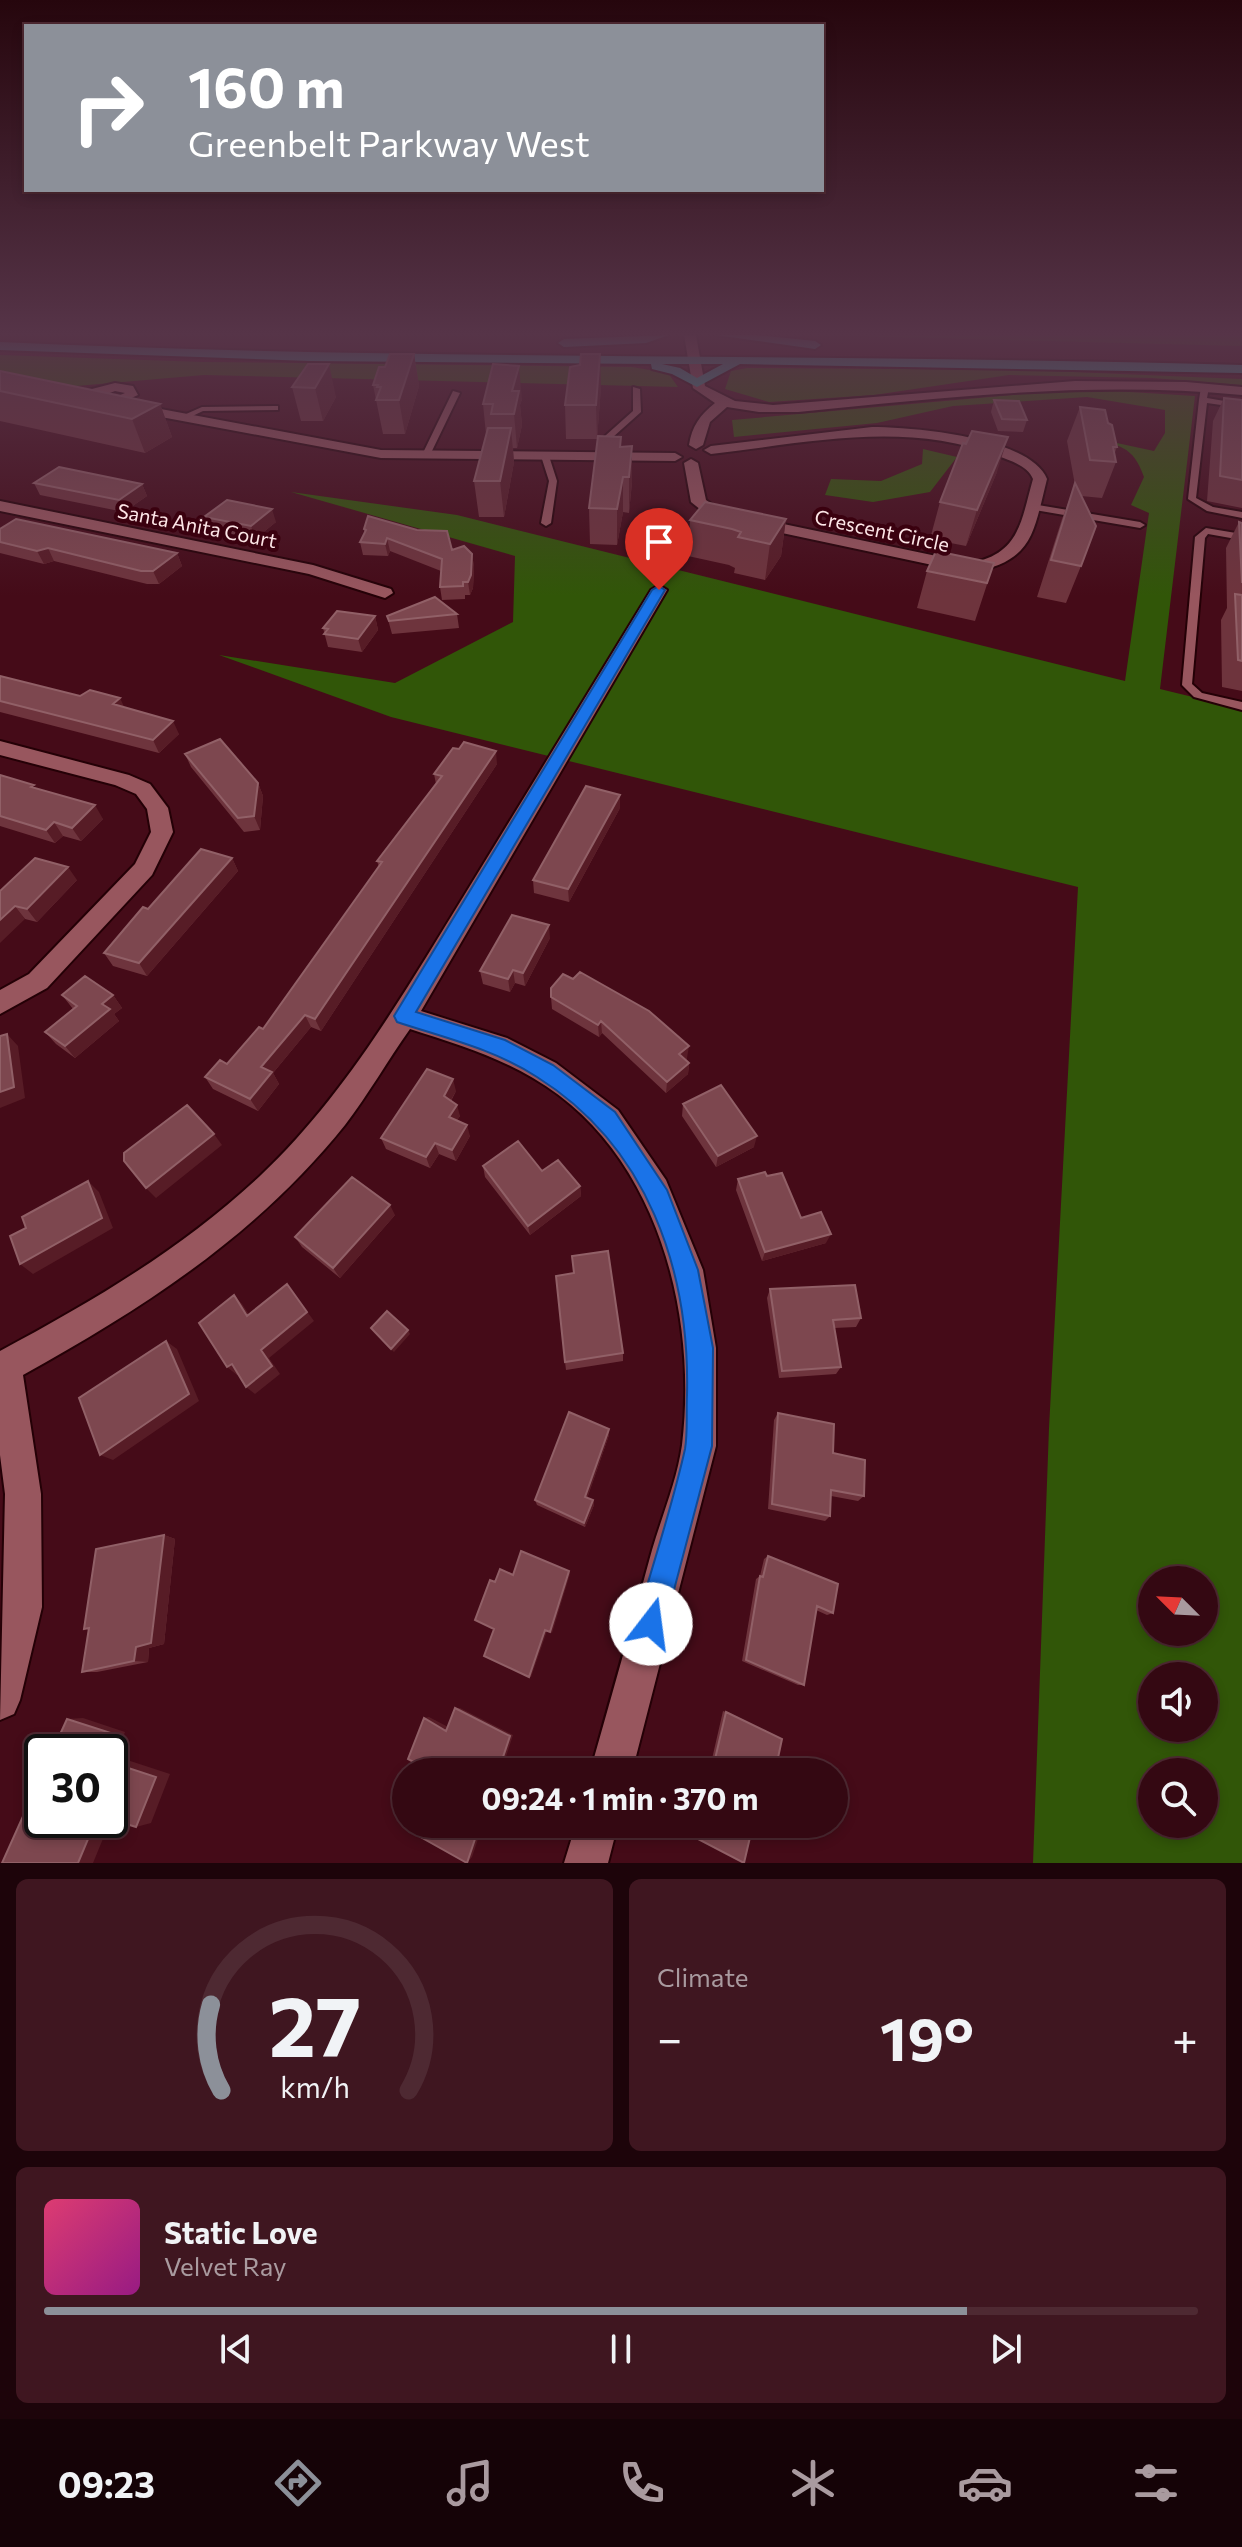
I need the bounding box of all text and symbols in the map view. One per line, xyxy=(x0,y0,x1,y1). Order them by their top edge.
text: 160 m xyxy=(188,51,345,120)
icon: right xyxy=(56,56,160,160)
text: Greenbelt Parkway West xyxy=(188,120,590,164)
street label: Santa Anita Court xyxy=(115,498,279,552)
street label: Crescent Circle xyxy=(813,504,952,556)
pin xyxy=(625,508,693,590)
icon: arrive xyxy=(637,520,681,564)
north arrow xyxy=(1138,1566,1218,1646)
map controls xyxy=(1138,1566,1218,1838)
position arrow xyxy=(609,1582,693,1666)
button: sound xyxy=(1138,1662,1218,1742)
speed limit sign: 30 xyxy=(24,1734,128,1838)
button: search xyxy=(1138,1758,1218,1838)
text: 09:24 · 1 min · 370 m xyxy=(482,1779,758,1816)
text: Climate xyxy=(657,1961,749,1992)
text: 27 xyxy=(268,1972,361,2074)
text: 19° xyxy=(880,2000,974,2073)
text: − xyxy=(657,2010,682,2064)
text: + xyxy=(1172,2010,1198,2064)
text: km/h xyxy=(280,2069,349,2104)
text: Static Love xyxy=(164,2213,318,2250)
text: Velvet Ray xyxy=(164,2250,287,2281)
icon: previous xyxy=(214,2327,258,2371)
icon: pause xyxy=(599,2327,643,2371)
icon: next xyxy=(984,2327,1028,2371)
icon: directions xyxy=(270,2455,326,2511)
icon: music xyxy=(442,2455,498,2511)
icon: phone xyxy=(614,2455,670,2511)
icon: climate xyxy=(785,2455,841,2511)
icon: car xyxy=(957,2455,1013,2511)
icon: filters xyxy=(1128,2455,1184,2511)
text: 09:23 xyxy=(58,2461,155,2505)

